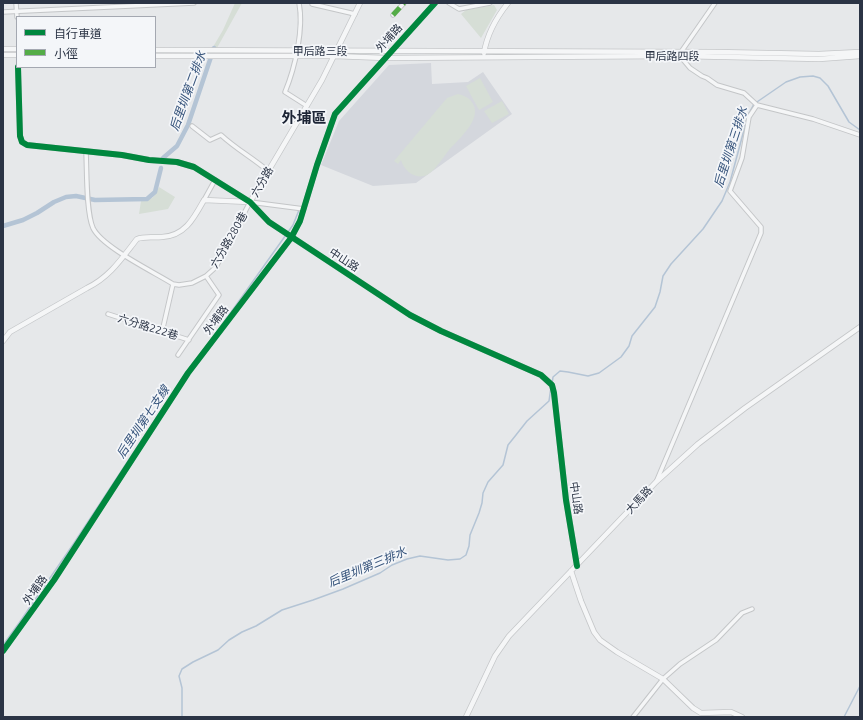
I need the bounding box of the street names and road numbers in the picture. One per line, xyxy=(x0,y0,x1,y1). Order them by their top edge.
street label: 外埔路 xyxy=(373,21,405,55)
street label: 甲后路三段 xyxy=(293,44,347,58)
street label: 甲后路四段 xyxy=(645,49,699,63)
street label: 六分路 xyxy=(248,164,276,200)
street label: 六分路280巷 xyxy=(208,210,250,270)
street label: 中山路 xyxy=(327,245,361,275)
street label: 外埔路 xyxy=(201,303,231,337)
street label: 六分路222巷 xyxy=(116,312,180,342)
street label: 中山路 xyxy=(567,481,585,515)
street label: 大馬路 xyxy=(623,483,655,517)
street label: 外埔路 xyxy=(20,573,50,607)

